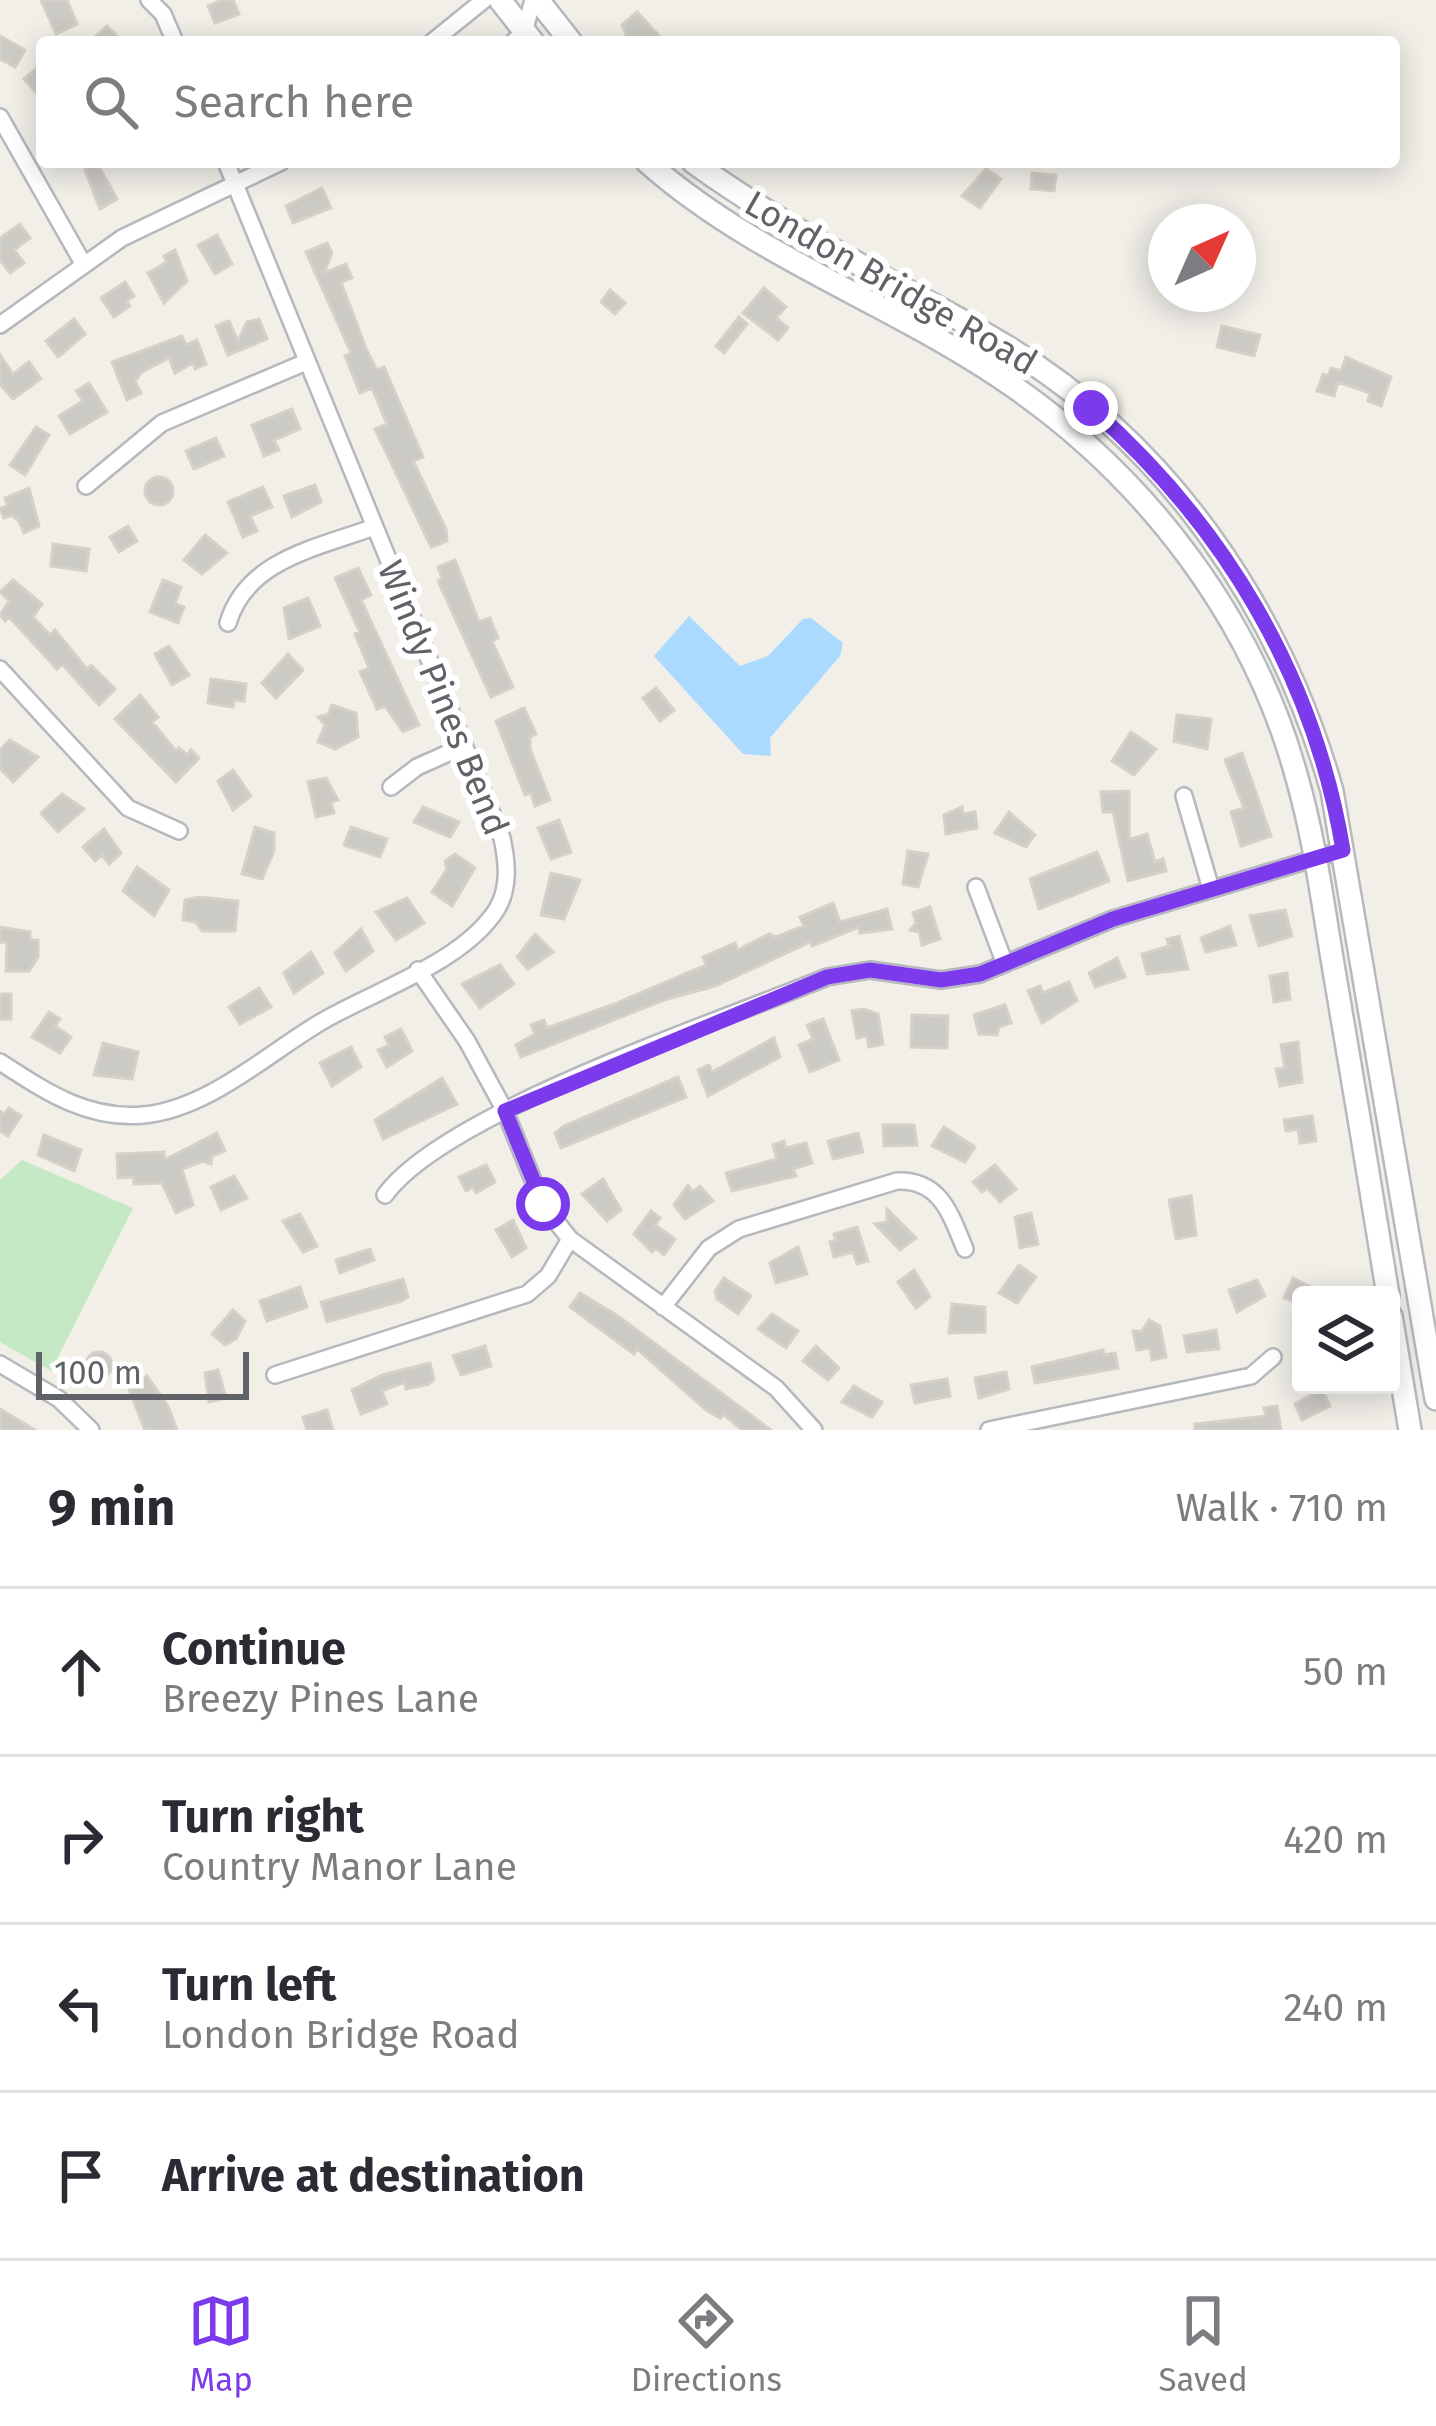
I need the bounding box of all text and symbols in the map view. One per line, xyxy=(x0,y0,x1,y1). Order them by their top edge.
search box xyxy=(36,36,1400,168)
icon: search xyxy=(78,69,144,135)
text: Search here xyxy=(174,75,414,129)
street label: London Bridge Road xyxy=(737,181,1045,385)
north arrow xyxy=(1148,204,1256,312)
route end xyxy=(1064,381,1118,435)
street label: Windy Pines Bend xyxy=(368,554,518,842)
route start xyxy=(516,1177,570,1231)
map controls xyxy=(1292,1286,1400,1394)
button: layers xyxy=(1292,1286,1400,1394)
scale bar xyxy=(36,1346,249,1399)
text: 100 m xyxy=(54,1353,142,1393)
text: 9 min xyxy=(48,1477,176,1539)
text: Walk · 710 m xyxy=(1176,1485,1388,1531)
text: Continue xyxy=(162,1622,346,1676)
icon: ahead xyxy=(48,1639,114,1705)
text: 50 m xyxy=(1303,1649,1388,1695)
text: Breezy Pines Lane xyxy=(162,1676,479,1722)
text: Turn right xyxy=(162,1790,364,1844)
icon: right xyxy=(48,1807,114,1873)
text: 420 m xyxy=(1283,1817,1388,1863)
text: Country Manor Lane xyxy=(162,1844,517,1890)
text: Turn left xyxy=(162,1958,336,2012)
icon: left xyxy=(48,1975,114,2041)
text: 240 m xyxy=(1283,1985,1388,2031)
text: London Bridge Road xyxy=(162,2012,520,2058)
icon: arrive xyxy=(48,2143,114,2209)
text: Arrive at destination xyxy=(162,2149,585,2203)
tab: Map xyxy=(188,2288,254,2400)
tab: Directions xyxy=(631,2288,782,2400)
tab: Saved xyxy=(1158,2288,1248,2400)

